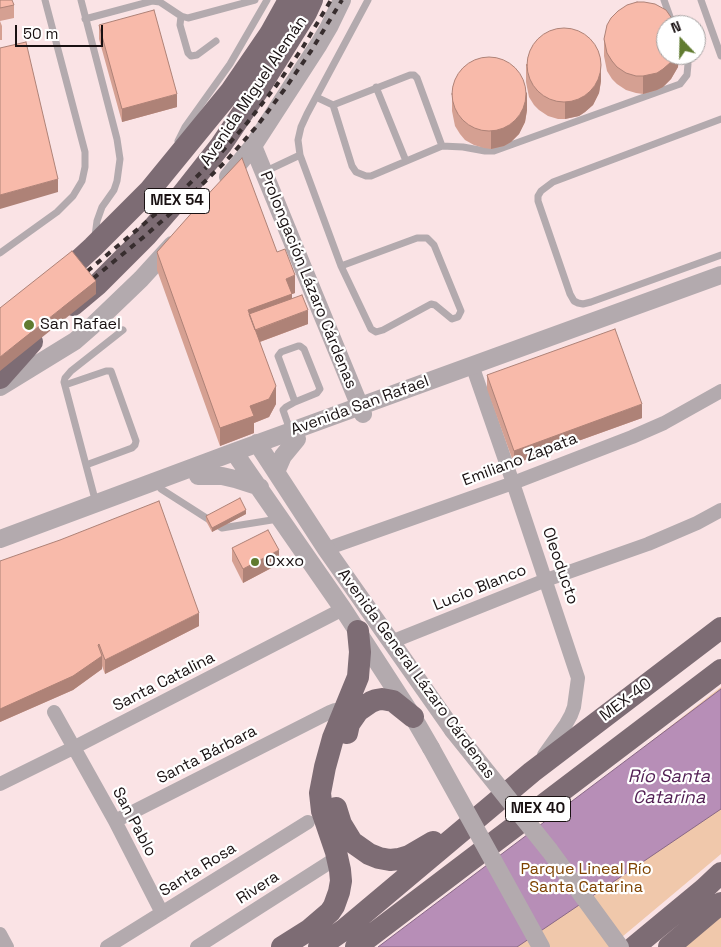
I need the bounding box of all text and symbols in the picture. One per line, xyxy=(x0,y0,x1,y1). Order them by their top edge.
street label: Avenida Miguel Alemán xyxy=(197,12,311,170)
scale bar xyxy=(18,15,105,47)
north arrow xyxy=(656,15,706,65)
text: N xyxy=(668,17,684,37)
text: 50 m xyxy=(23,24,58,43)
street label: Prolongación Lázaro Cárdenas xyxy=(255,168,361,392)
road number: MEX 54 xyxy=(144,188,210,214)
place label: San Rafael xyxy=(40,315,121,335)
marker: San Rafael xyxy=(22,318,36,332)
street label: Avenida San Rafael xyxy=(288,372,432,440)
street label: Emiliano Zapata xyxy=(460,429,580,491)
street label: Oleoducto xyxy=(538,525,582,607)
place label: Oxxo xyxy=(265,552,304,572)
marker: Oxxo xyxy=(249,556,261,568)
street label: Lucio Blanco xyxy=(431,561,529,615)
street label: Avenida General Lázaro Cárdenas xyxy=(333,565,499,783)
street label: Santa Catalina xyxy=(110,648,218,716)
street label: MEX-40 xyxy=(596,674,656,726)
street label: Santa Bárbara xyxy=(154,722,260,788)
water label: Río Santa Catarina xyxy=(628,766,710,809)
street label: San Pablo xyxy=(108,784,160,860)
road number: MEX 40 xyxy=(506,796,570,822)
street label: Santa Rosa xyxy=(156,839,240,901)
park label: Parque Lineal Río Santa Catarina xyxy=(520,860,652,898)
street label: Rivera xyxy=(233,867,283,909)

